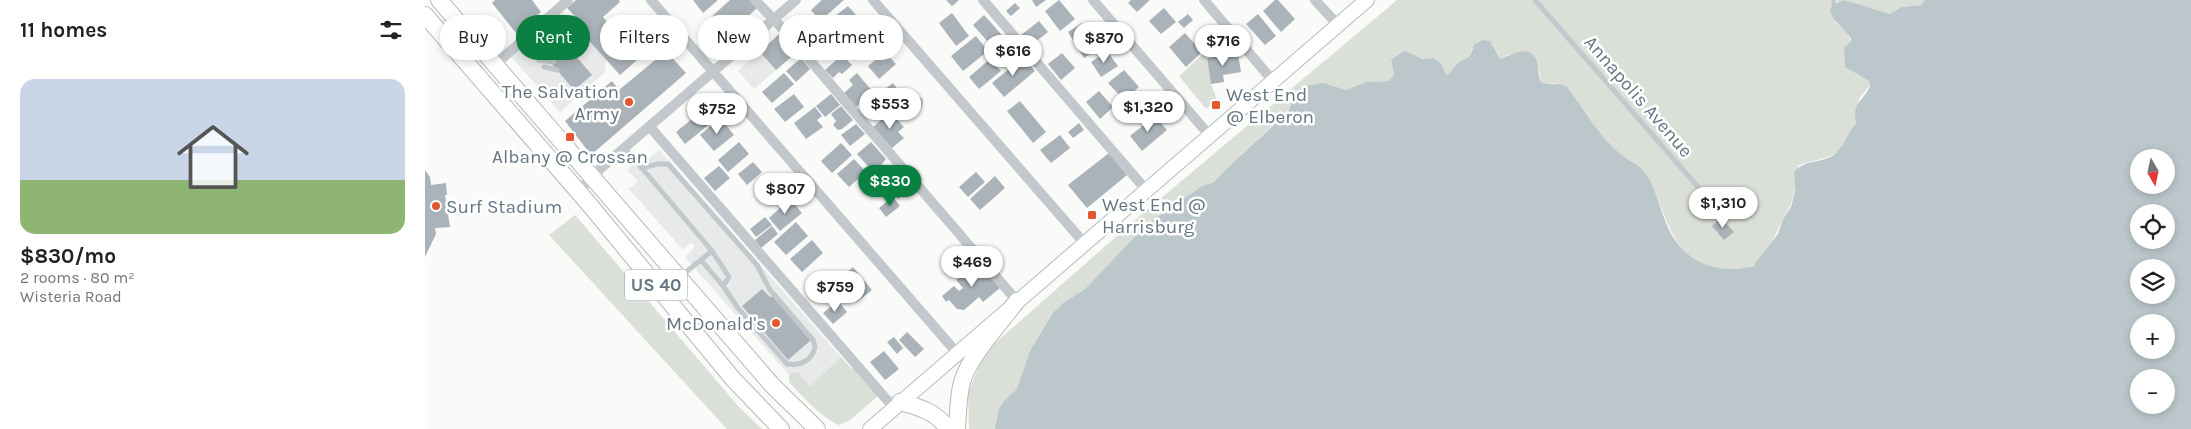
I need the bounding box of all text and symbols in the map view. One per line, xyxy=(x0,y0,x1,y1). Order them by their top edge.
chip: Buy xyxy=(440,15,506,60)
chip: Rent xyxy=(516,15,590,60)
chip: Filters xyxy=(600,15,688,60)
chip: New xyxy=(698,15,769,60)
chip: Apartment xyxy=(779,15,903,60)
icon: filters xyxy=(377,16,405,44)
text: 11 homes xyxy=(20,18,107,42)
pin: $870 xyxy=(1074,22,1134,64)
pin: $716 xyxy=(1193,24,1253,67)
text: $870 xyxy=(1084,28,1124,47)
text: $716 xyxy=(1206,31,1240,50)
street label: Annapolis Avenue xyxy=(1579,31,1697,162)
pin: $616 xyxy=(983,34,1043,77)
text: $616 xyxy=(995,41,1031,60)
place label: The Salvation Army xyxy=(502,81,619,125)
place label: West End @ Elberon xyxy=(1226,84,1314,128)
pin: $553 xyxy=(860,88,920,130)
pin: $1,320 xyxy=(1107,90,1189,133)
pin: $752 xyxy=(687,92,747,135)
text: $553 xyxy=(870,94,910,113)
marker: The Salvation Army xyxy=(623,96,635,108)
text: $1,320 xyxy=(1123,97,1173,116)
text: $752 xyxy=(698,99,736,118)
marker: West End @ Elberon xyxy=(1210,99,1222,111)
icon: home xyxy=(168,112,258,202)
marker: Albany @ Crossan xyxy=(564,131,576,143)
place label: Albany @ Crossan xyxy=(492,146,648,168)
north arrow xyxy=(2130,149,2175,194)
map controls xyxy=(2130,149,2175,414)
pin: $830 xyxy=(860,164,920,207)
text: $830 xyxy=(869,171,911,190)
pin: $807 xyxy=(755,172,815,215)
text: $807 xyxy=(765,179,805,198)
pin: $1,310 xyxy=(1682,186,1764,229)
text: $1,310 xyxy=(1700,193,1746,212)
place label: West End @ Harrisburg xyxy=(1102,194,1206,238)
place label: Surf Stadium xyxy=(446,196,562,218)
marker: Surf Stadium xyxy=(430,200,442,212)
button: locate xyxy=(2130,204,2175,249)
marker: West End @ Harrisburg xyxy=(1086,209,1098,221)
text: $830/mo xyxy=(20,244,116,268)
pin: $469 xyxy=(942,246,1002,288)
text: $469 xyxy=(952,252,992,271)
button: layers xyxy=(2130,259,2175,304)
text: 2 rooms · 80 m² xyxy=(20,268,135,287)
road number: US 40 xyxy=(625,270,687,300)
pin: $759 xyxy=(805,270,865,313)
text: $759 xyxy=(816,277,854,296)
text: Wisteria Road xyxy=(20,287,122,306)
place label: McDonald's xyxy=(666,313,766,335)
button: + xyxy=(2130,314,2175,359)
marker: McDonald's xyxy=(770,317,782,329)
button: − xyxy=(2130,369,2175,414)

